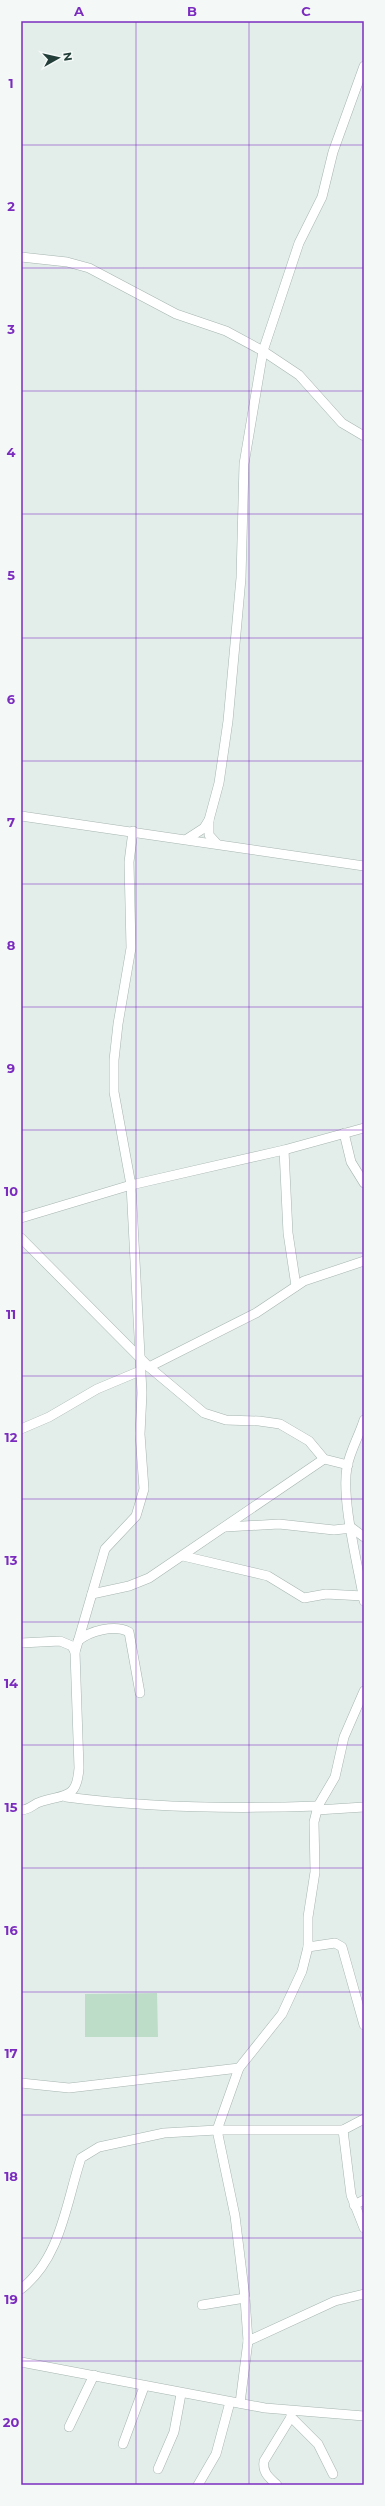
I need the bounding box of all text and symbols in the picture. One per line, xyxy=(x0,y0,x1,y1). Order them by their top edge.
text: A xyxy=(73,3,85,19)
text: B xyxy=(187,3,197,19)
text: C xyxy=(301,3,311,19)
north arrow xyxy=(38,38,78,78)
text: N xyxy=(60,51,75,62)
text: 1 xyxy=(8,75,14,91)
text: 2 xyxy=(7,198,15,214)
text: 3 xyxy=(6,321,15,337)
text: 4 xyxy=(7,444,16,460)
text: 5 xyxy=(7,567,15,583)
text: 6 xyxy=(7,691,16,707)
text: 7 xyxy=(7,814,15,830)
text: 8 xyxy=(7,937,16,953)
text: 9 xyxy=(7,1060,15,1076)
text: 10 xyxy=(4,1183,18,1199)
text: 11 xyxy=(6,1306,16,1322)
text: 12 xyxy=(5,1429,18,1445)
text: 13 xyxy=(5,1552,18,1568)
text: 14 xyxy=(4,1675,18,1691)
text: 15 xyxy=(5,1799,18,1815)
text: 16 xyxy=(4,1922,18,1938)
text: 17 xyxy=(4,2045,18,2061)
text: 18 xyxy=(4,2168,18,2184)
text: 19 xyxy=(4,2291,18,2307)
text: 20 xyxy=(3,2414,19,2430)

